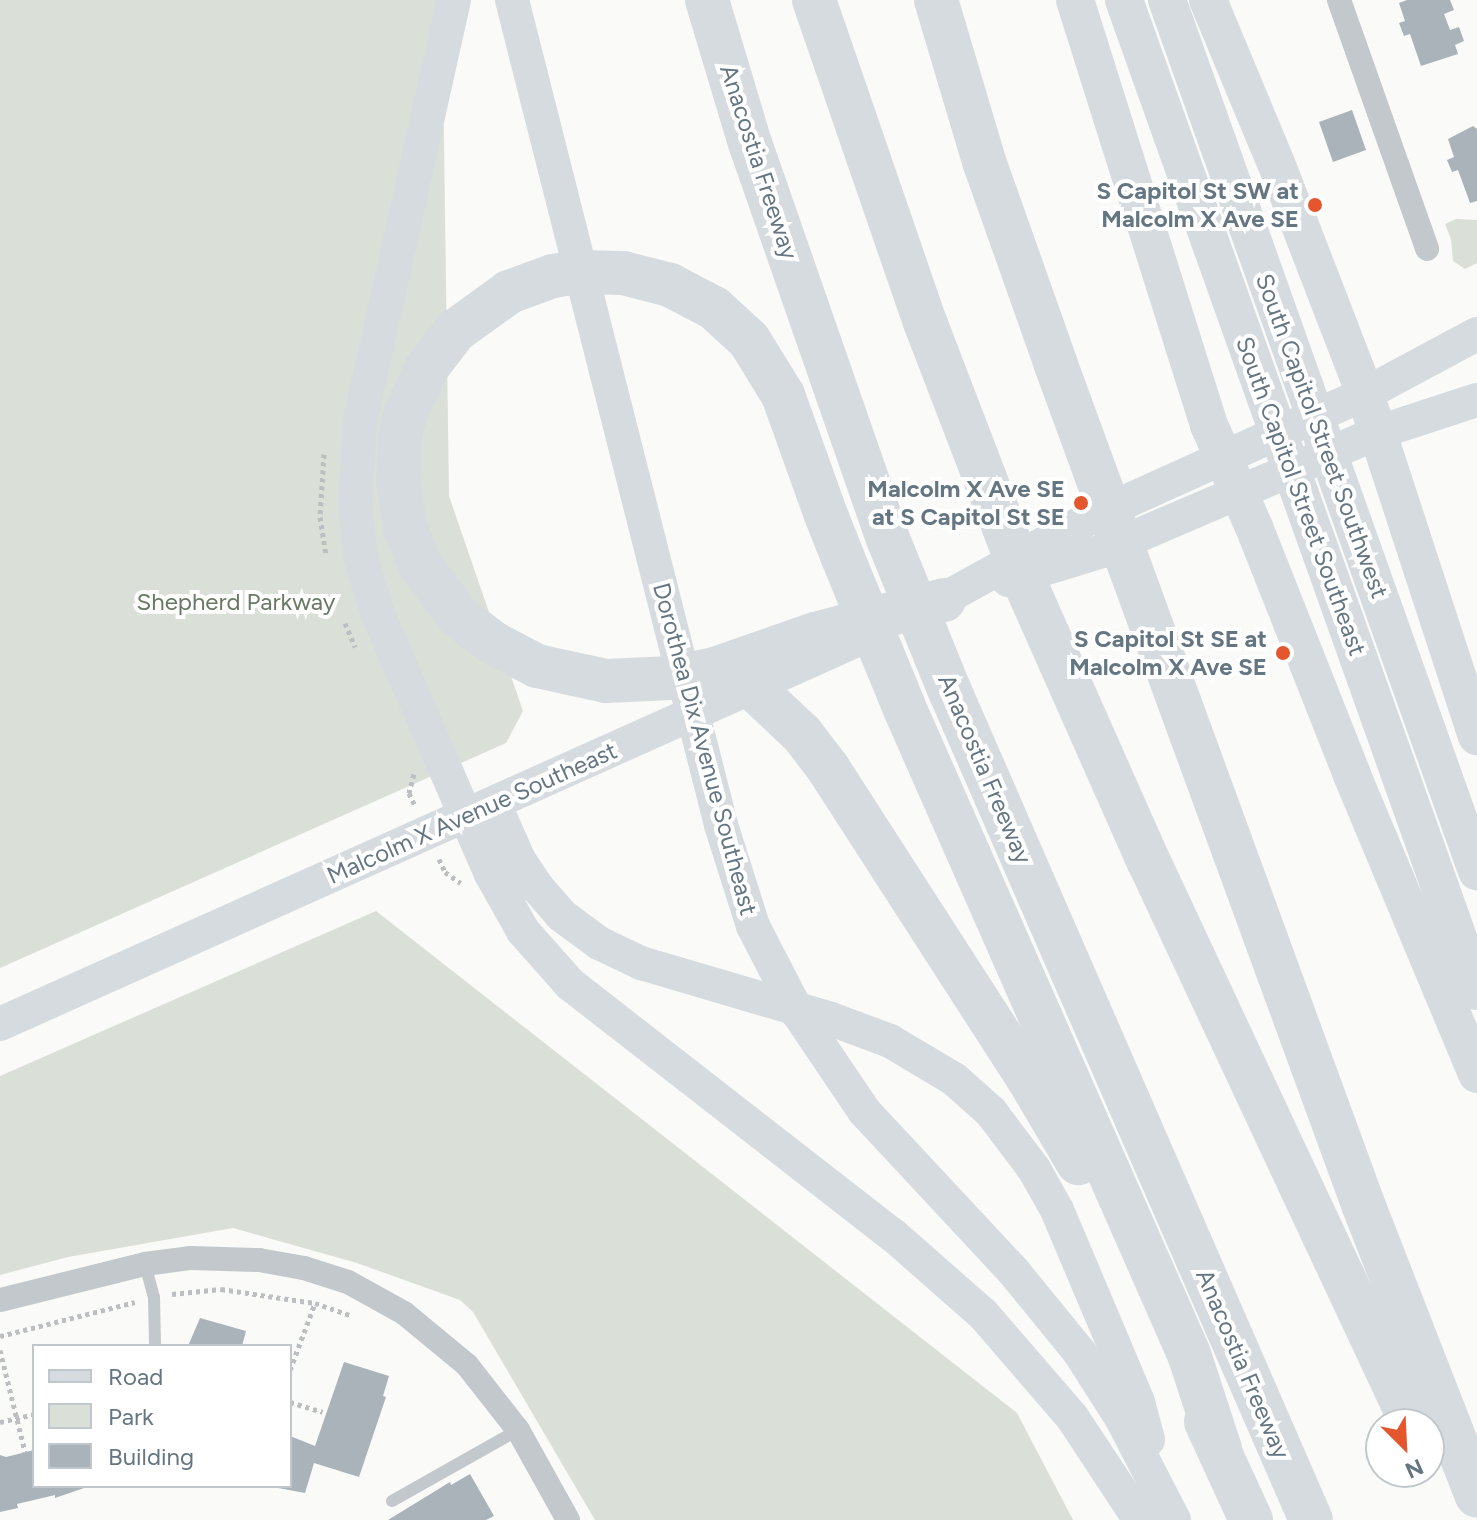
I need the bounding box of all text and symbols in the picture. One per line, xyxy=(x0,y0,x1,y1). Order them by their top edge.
street label: Anacostia Freeway xyxy=(714,61,804,263)
place label: S Capitol St SW at Malcolm X Ave SE xyxy=(1097,177,1299,233)
marker: S Capitol St SW at Malcolm X Ave SE xyxy=(1306,196,1324,214)
street label: South Capitol Street Southwest xyxy=(1250,270,1394,602)
street label: South Capitol Street Southeast xyxy=(1230,333,1372,659)
place label: Malcolm X Ave SE at S Capitol St SE xyxy=(867,475,1065,531)
marker: Malcolm X Ave SE at S Capitol St SE xyxy=(1072,494,1090,512)
street label: Dorothea Dix Avenue Southeast xyxy=(647,580,763,918)
park label: Shepherd Parkway xyxy=(137,588,335,616)
place label: S Capitol St SE at Malcolm X Ave SE xyxy=(1069,625,1267,681)
marker: S Capitol St SE at Malcolm X Ave SE xyxy=(1274,644,1292,662)
street label: Anacostia Freeway xyxy=(932,670,1038,868)
street label: Malcolm X Avenue Southeast xyxy=(323,736,621,890)
street label: Anacostia Freeway xyxy=(1190,1265,1296,1463)
legend xyxy=(32,1344,292,1488)
text: Road xyxy=(108,1362,163,1391)
text: Park xyxy=(108,1402,154,1431)
north arrow xyxy=(1365,1408,1445,1488)
text: Building xyxy=(108,1442,194,1471)
text: N xyxy=(1401,1453,1427,1484)

